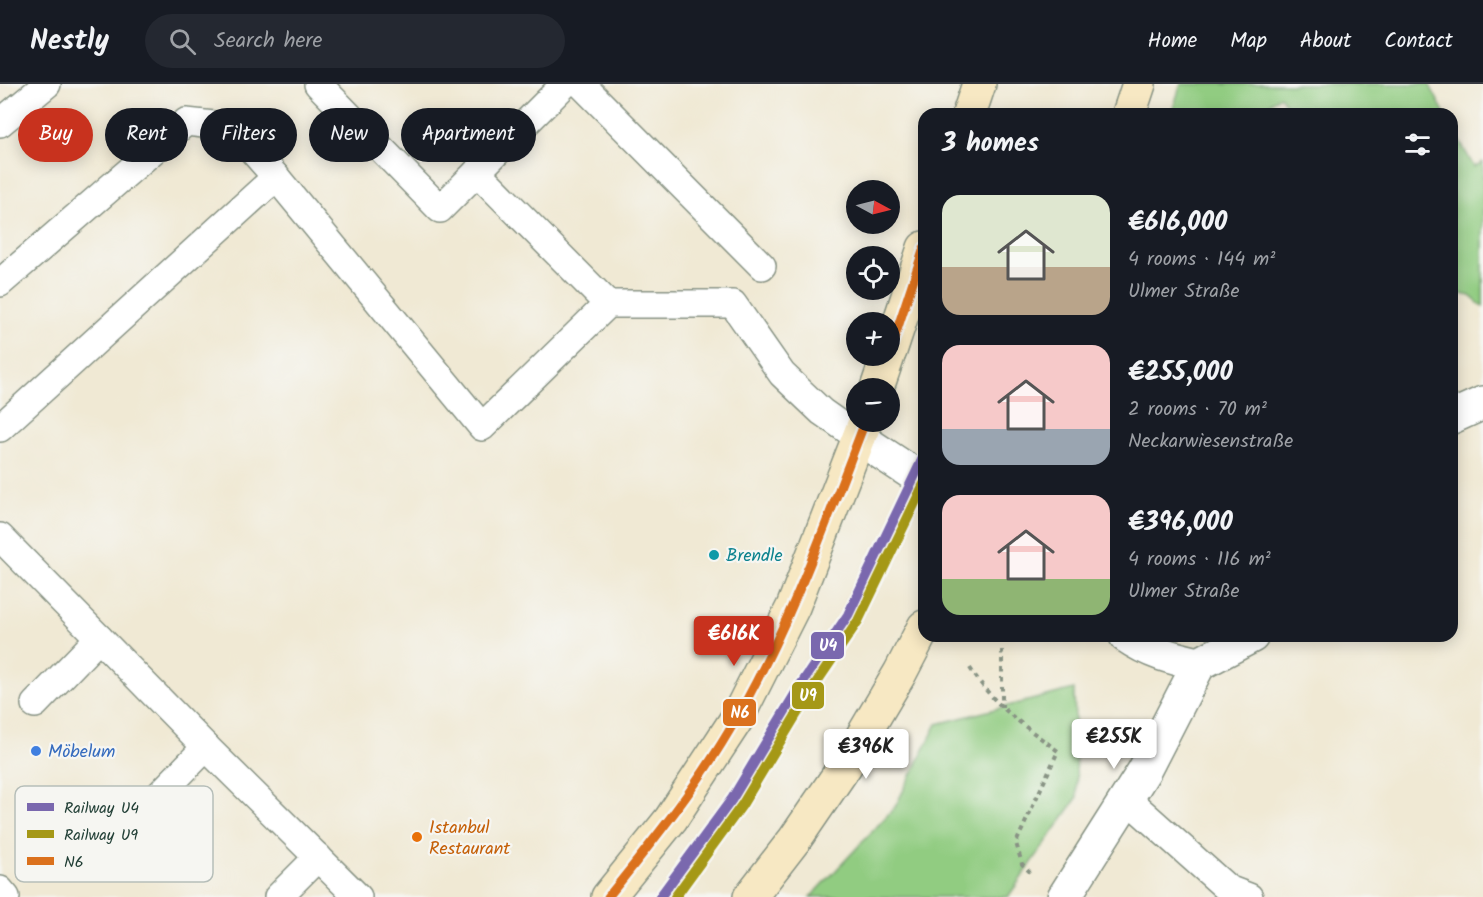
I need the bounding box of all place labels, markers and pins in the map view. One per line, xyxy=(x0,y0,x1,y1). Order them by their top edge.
place label: Brendle xyxy=(726,542,783,571)
marker: Brendle xyxy=(707,548,721,562)
pin: €616K xyxy=(692,616,776,667)
pin: €255K xyxy=(1072,719,1156,770)
pin: €396K xyxy=(824,729,908,780)
place label: Möbelum xyxy=(48,738,115,767)
marker: Möbelum xyxy=(29,744,43,758)
place label: Istanbul Restaurant xyxy=(429,814,511,864)
marker: Istanbul Restaurant xyxy=(410,830,424,844)

